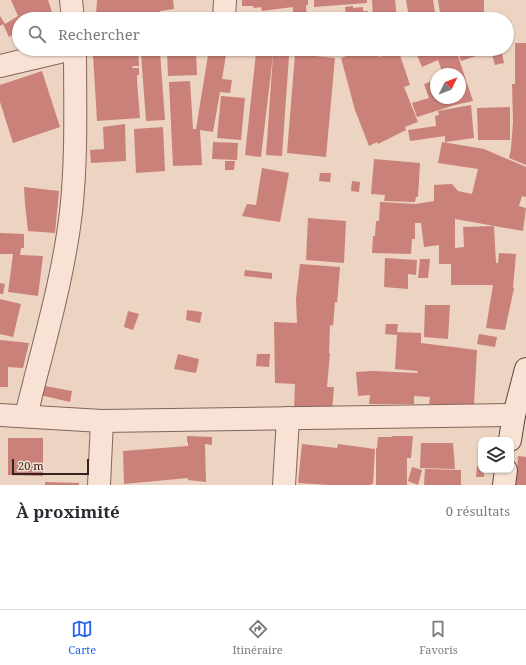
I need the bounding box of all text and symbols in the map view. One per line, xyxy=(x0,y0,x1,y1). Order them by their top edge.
search box xyxy=(12,12,514,56)
icon: search xyxy=(26,23,48,45)
text: Rechercher xyxy=(58,24,140,44)
north arrow xyxy=(430,68,466,104)
map controls xyxy=(478,437,514,473)
button: layers xyxy=(478,437,514,473)
scale bar xyxy=(12,457,89,476)
text: 20 m xyxy=(18,458,44,473)
text: À proximité xyxy=(16,500,120,523)
text: 0 résultats xyxy=(446,502,510,520)
tab: Carte xyxy=(68,618,96,657)
tab: Itinéraire xyxy=(233,618,283,657)
tab: Favoris xyxy=(419,618,458,657)

